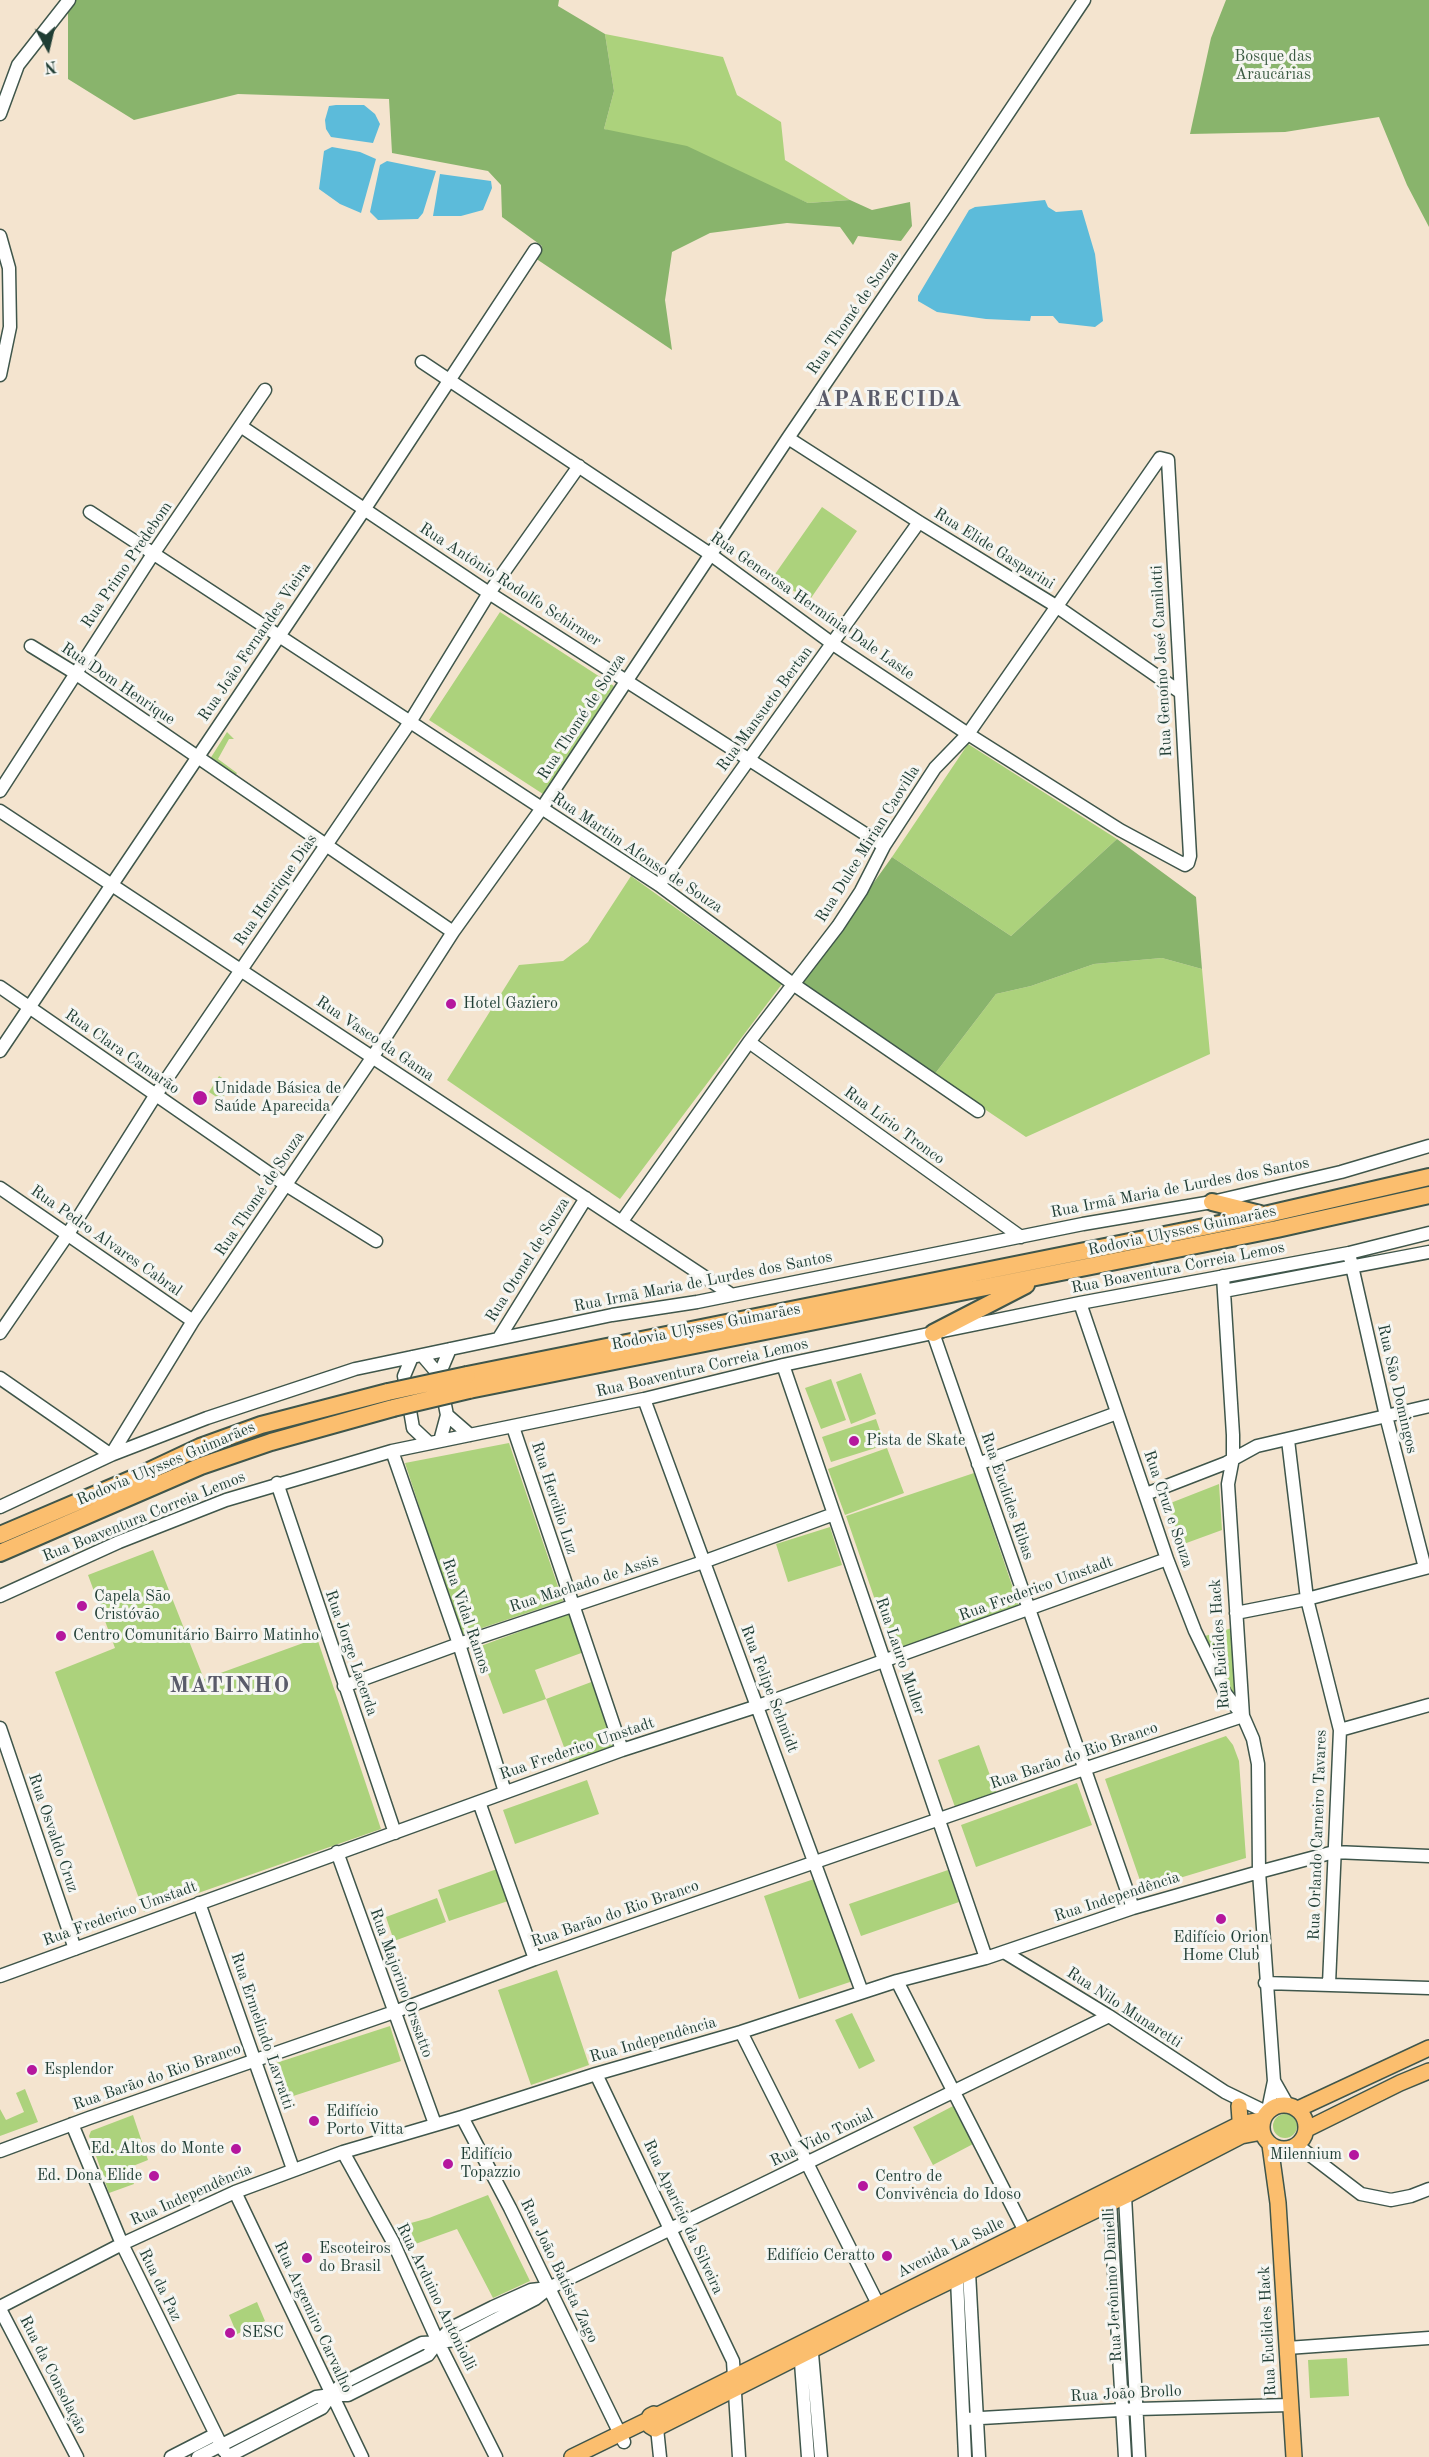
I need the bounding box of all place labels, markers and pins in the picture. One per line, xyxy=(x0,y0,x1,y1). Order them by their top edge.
place label: Hotel Gaziero xyxy=(463,994,558,1014)
marker: Hotel Gaziero xyxy=(444,997,458,1011)
place label: Unidade Básica de Saúde Aparecida xyxy=(214,1079,341,1117)
marker: Unidade Básica de Saúde Aparecida xyxy=(191,1089,209,1107)
place label: Pista de Skate xyxy=(866,1431,965,1451)
marker: Pista de Skate xyxy=(847,1434,861,1448)
place label: Capela São Cristóvão xyxy=(94,1587,171,1625)
marker: Capela São Cristóvão xyxy=(75,1599,89,1613)
place label: Centro Comunitário Bairro Matinho xyxy=(73,1626,319,1646)
marker: Centro Comunitário Bairro Matinho xyxy=(54,1629,68,1643)
marker: Edifício Orion Home Club xyxy=(1214,1912,1228,1926)
place label: Edifício Orion Home Club xyxy=(1173,1928,1269,1966)
place label: Esplendor xyxy=(44,2060,113,2080)
marker: Esplendor xyxy=(25,2063,39,2077)
place label: Edifício Porto Vitta xyxy=(326,2102,404,2140)
marker: Edifício Porto Vitta xyxy=(307,2114,321,2128)
place label: Ed. Altos do Monte xyxy=(90,2139,224,2159)
marker: Ed. Altos do Monte xyxy=(229,2142,243,2156)
place label: Edifício Topazzio xyxy=(460,2145,521,2183)
place label: Milennium xyxy=(1270,2145,1342,2165)
marker: Milennium xyxy=(1347,2148,1361,2162)
marker: Edifício Topazzio xyxy=(441,2157,455,2171)
place label: Ed. Dona Elide xyxy=(37,2166,142,2186)
place label: Centro de Convivência do Idoso xyxy=(875,2167,1021,2205)
marker: Ed. Dona Elide xyxy=(147,2169,161,2183)
marker: Centro de Convivência do Idoso xyxy=(856,2179,870,2193)
place label: Escoteiros do Brasil xyxy=(319,2239,391,2277)
place label: Edifício Ceratto xyxy=(766,2246,875,2266)
marker: Edifício Ceratto xyxy=(880,2249,894,2263)
marker: Escoteiros do Brasil xyxy=(300,2251,314,2265)
place label: SESC xyxy=(242,2323,284,2343)
marker: SESC xyxy=(223,2326,237,2340)

